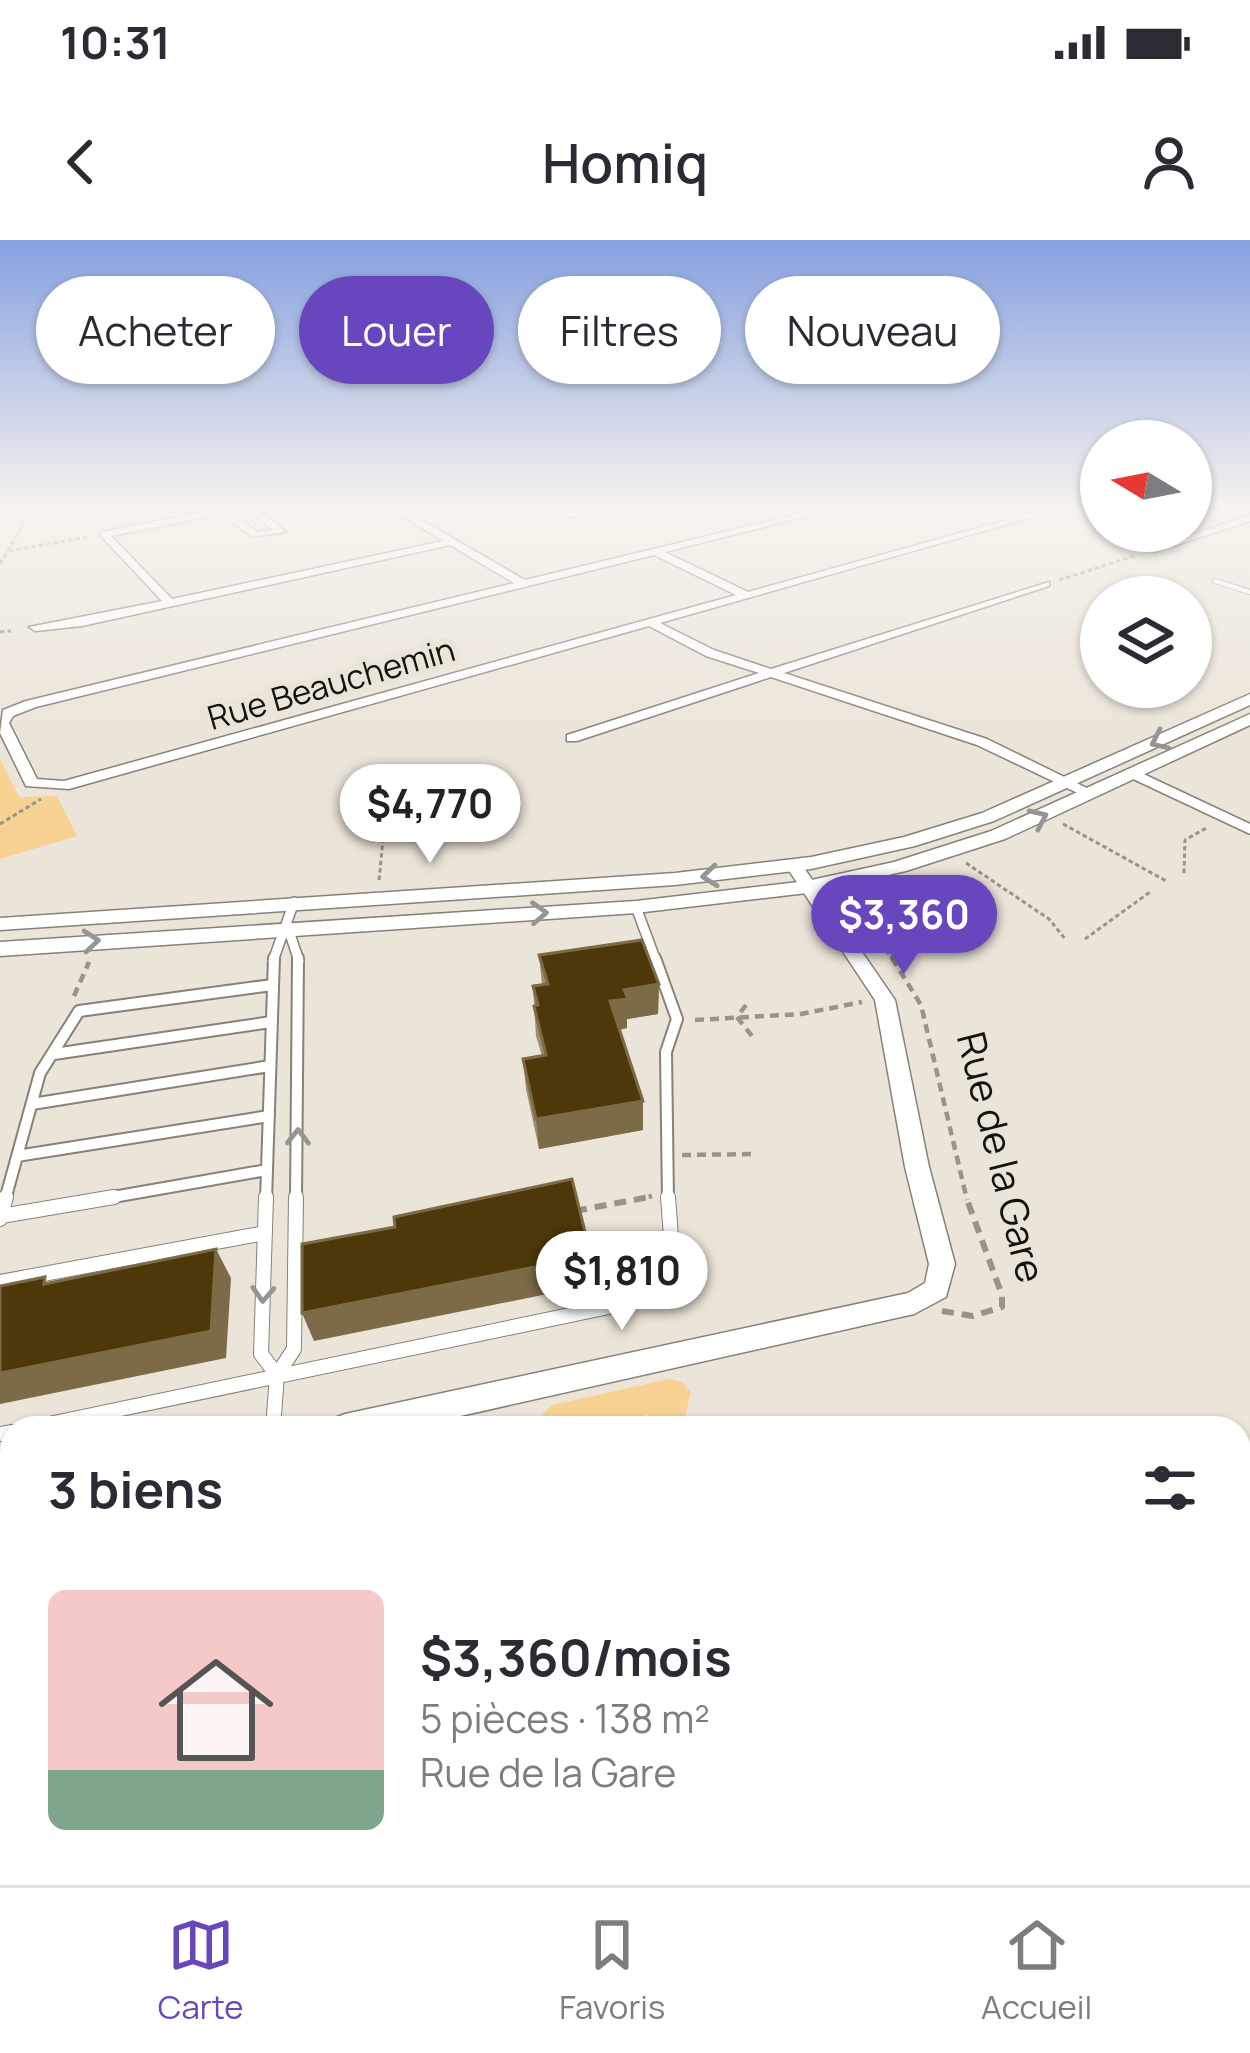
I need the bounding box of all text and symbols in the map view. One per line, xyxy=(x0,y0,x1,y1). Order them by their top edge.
text: 10:31 xyxy=(60,11,171,73)
text: Homiq xyxy=(542,125,708,199)
icon: back xyxy=(48,129,114,195)
icon: person xyxy=(1136,129,1202,195)
chip: Acheter xyxy=(36,276,275,384)
chip: Louer xyxy=(299,276,494,384)
chip: Filtres xyxy=(518,276,721,384)
chip: Nouveau xyxy=(745,276,1000,384)
north arrow xyxy=(1080,420,1212,552)
map controls xyxy=(1080,420,1212,708)
button: layers xyxy=(1080,576,1212,708)
street label: Rue Beauchemin xyxy=(202,626,460,740)
one-way arrow xyxy=(1150,727,1171,750)
pin: $4,770 xyxy=(332,764,528,866)
text: $4,770 xyxy=(367,776,493,830)
one-way arrow xyxy=(1027,808,1049,832)
one-way arrow xyxy=(700,863,719,888)
pin: $3,360 xyxy=(806,875,1002,977)
text: $3,360 xyxy=(838,887,970,941)
one-way arrow xyxy=(530,901,549,927)
one-way arrow xyxy=(82,929,101,955)
street label: Rue de la Gare xyxy=(945,1026,1059,1288)
one-way arrow xyxy=(284,1127,310,1146)
pin: $1,810 xyxy=(524,1231,720,1333)
text: $1,810 xyxy=(563,1243,681,1297)
one-way arrow xyxy=(251,1285,277,1304)
text: 3 biens xyxy=(48,1454,223,1523)
icon: filters xyxy=(1137,1455,1203,1521)
text: $3,360/mois xyxy=(420,1622,732,1691)
icon: home xyxy=(144,1638,288,1782)
text: 5 pièces · 138 m² xyxy=(420,1691,710,1745)
text: Rue de la Gare xyxy=(420,1745,676,1799)
tab: Carte xyxy=(158,1912,244,2029)
tab: Favoris xyxy=(559,1912,665,2029)
tab: Accueil xyxy=(981,1912,1092,2029)

